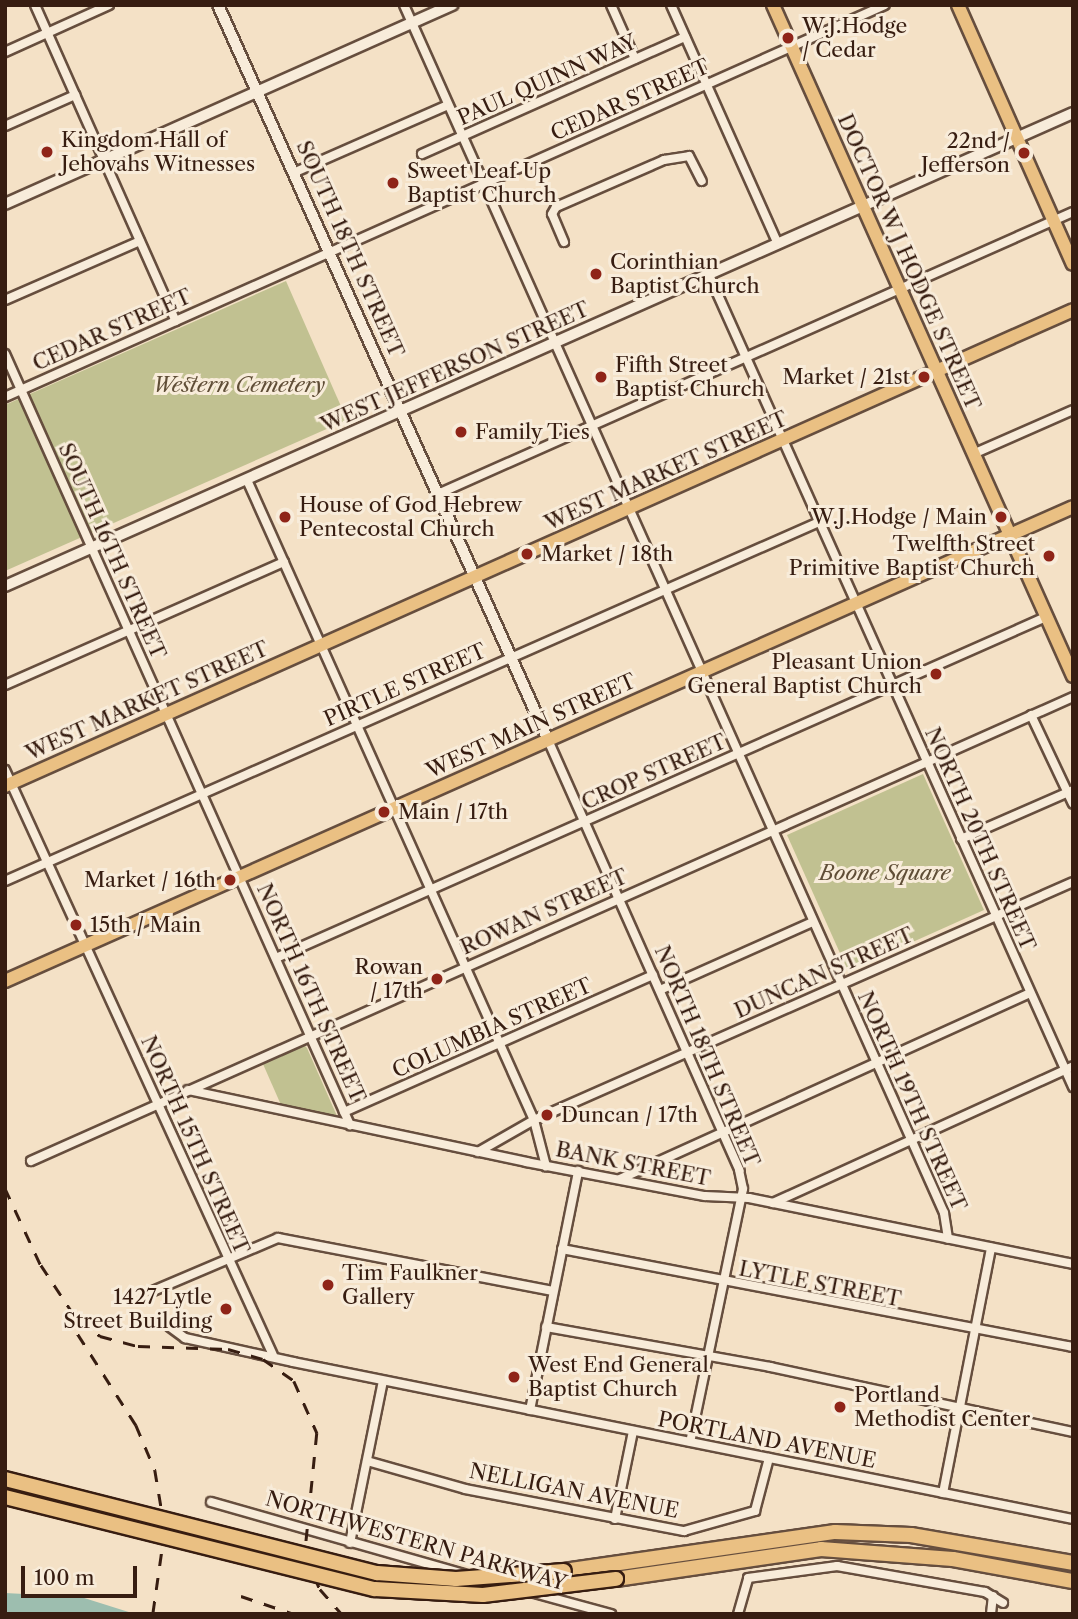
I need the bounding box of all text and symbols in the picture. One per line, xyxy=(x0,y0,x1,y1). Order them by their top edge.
place label: W.J.Hodge / Cedar xyxy=(802,13,907,63)
street label: PAUL QUINN WAY xyxy=(453,29,641,131)
marker: W.J.Hodge / Cedar xyxy=(780,30,796,46)
street label: CEDAR STREET xyxy=(546,54,714,146)
street label: DOCTOR W J HODGE STREET xyxy=(832,109,986,415)
place label: Kingdom Hall of Jehovahs Witnesses xyxy=(61,127,256,177)
place label: 22nd / Jefferson xyxy=(921,128,1010,178)
street label: SOUTH 18TH STREET xyxy=(291,137,409,361)
marker: Kingdom Hall of Jehovahs Witnesses xyxy=(39,144,55,160)
marker: 22nd / Jefferson xyxy=(1016,145,1032,161)
place label: Sweet Leaf Up Baptist Church xyxy=(407,158,557,208)
marker: Sweet Leaf Up Baptist Church xyxy=(385,175,401,191)
place label: Corinthian Baptist Church xyxy=(610,249,760,299)
marker: Corinthian Baptist Church xyxy=(588,266,604,282)
street label: CEDAR STREET xyxy=(28,284,196,376)
street label: WEST JEFFERSON STREET xyxy=(317,296,593,438)
place label: Fifth Street Baptist Church xyxy=(615,352,765,402)
place label: Market / 21st xyxy=(782,364,910,390)
marker: Fifth Street Baptist Church xyxy=(593,369,609,385)
marker: Market / 21st xyxy=(916,369,932,385)
park label: Western Cemetery xyxy=(153,372,325,398)
street label: WEST MARKET STREET xyxy=(540,406,792,536)
place label: Family Ties xyxy=(475,419,591,445)
marker: Family Ties xyxy=(453,424,469,440)
street label: SOUTH 16TH STREET xyxy=(53,439,171,663)
place label: House of God Hebrew Pentecostal Church xyxy=(299,492,522,542)
place label: W.J.Hodge / Main xyxy=(811,504,987,530)
marker: House of God Hebrew Pentecostal Church xyxy=(277,509,293,525)
marker: W.J.Hodge / Main xyxy=(993,509,1009,525)
place label: Twelfth Street Primitive Baptist Church xyxy=(789,531,1035,581)
place label: Market / 18th xyxy=(541,541,673,567)
marker: Market / 18th xyxy=(519,546,535,562)
marker: Twelfth Street Primitive Baptist Church xyxy=(1041,548,1057,564)
street label: WEST MARKET STREET xyxy=(21,636,273,766)
street label: PIRTLE STREET xyxy=(320,638,490,732)
place label: Pleasant Union General Baptist Church xyxy=(687,649,922,699)
marker: Pleasant Union General Baptist Church xyxy=(928,666,944,682)
street label: WEST MAIN STREET xyxy=(422,668,640,784)
street label: NORTH 20TH STREET xyxy=(919,723,1041,955)
street label: CROP STREET xyxy=(577,729,731,815)
place label: Main / 17th xyxy=(398,799,508,825)
marker: Main / 17th xyxy=(376,804,392,820)
park label: Boone Square xyxy=(819,860,951,886)
street label: ROWAN STREET xyxy=(457,864,631,960)
place label: Market / 16th xyxy=(84,867,216,893)
marker: Market / 16th xyxy=(222,872,238,888)
street label: NORTH 16TH STREET xyxy=(251,880,371,1106)
place label: 15th / Main xyxy=(90,912,201,938)
marker: 15th / Main xyxy=(68,917,84,933)
street label: DUNCAN STREET xyxy=(731,922,917,1024)
street label: NORTH 18TH STREET xyxy=(649,942,765,1170)
place label: Rowan / 17th xyxy=(355,954,423,1004)
marker: Rowan / 17th xyxy=(429,971,445,987)
street label: COLUMBIA STREET xyxy=(388,972,596,1084)
street label: NORTH 19TH STREET xyxy=(852,987,972,1215)
street label: NORTH 15TH STREET xyxy=(135,1032,255,1258)
place label: Duncan / 17th xyxy=(561,1102,698,1128)
marker: Duncan / 17th xyxy=(539,1107,555,1123)
street label: BANK STREET xyxy=(553,1137,713,1191)
street label: LYTLE STREET xyxy=(737,1256,903,1312)
place label: Tim Faulkner Gallery xyxy=(342,1260,478,1310)
marker: Tim Faulkner Gallery xyxy=(320,1277,336,1293)
place label: 1427 Lytle Street Building xyxy=(63,1284,212,1334)
marker: 1427 Lytle Street Building xyxy=(218,1301,234,1317)
place label: West End General Baptist Church xyxy=(528,1352,709,1402)
marker: West End General Baptist Church xyxy=(506,1369,522,1385)
place label: Portland Methodist Center xyxy=(854,1382,1030,1432)
marker: Portland Methodist Center xyxy=(832,1399,848,1415)
street label: PORTLAND AVENUE xyxy=(655,1406,879,1474)
street label: NELLIGAN AVENUE xyxy=(467,1458,681,1524)
street label: NORTHWESTERN PARKWAY xyxy=(263,1486,569,1596)
scale bar xyxy=(24,1552,140,1596)
text: 100 m xyxy=(34,1565,95,1590)

